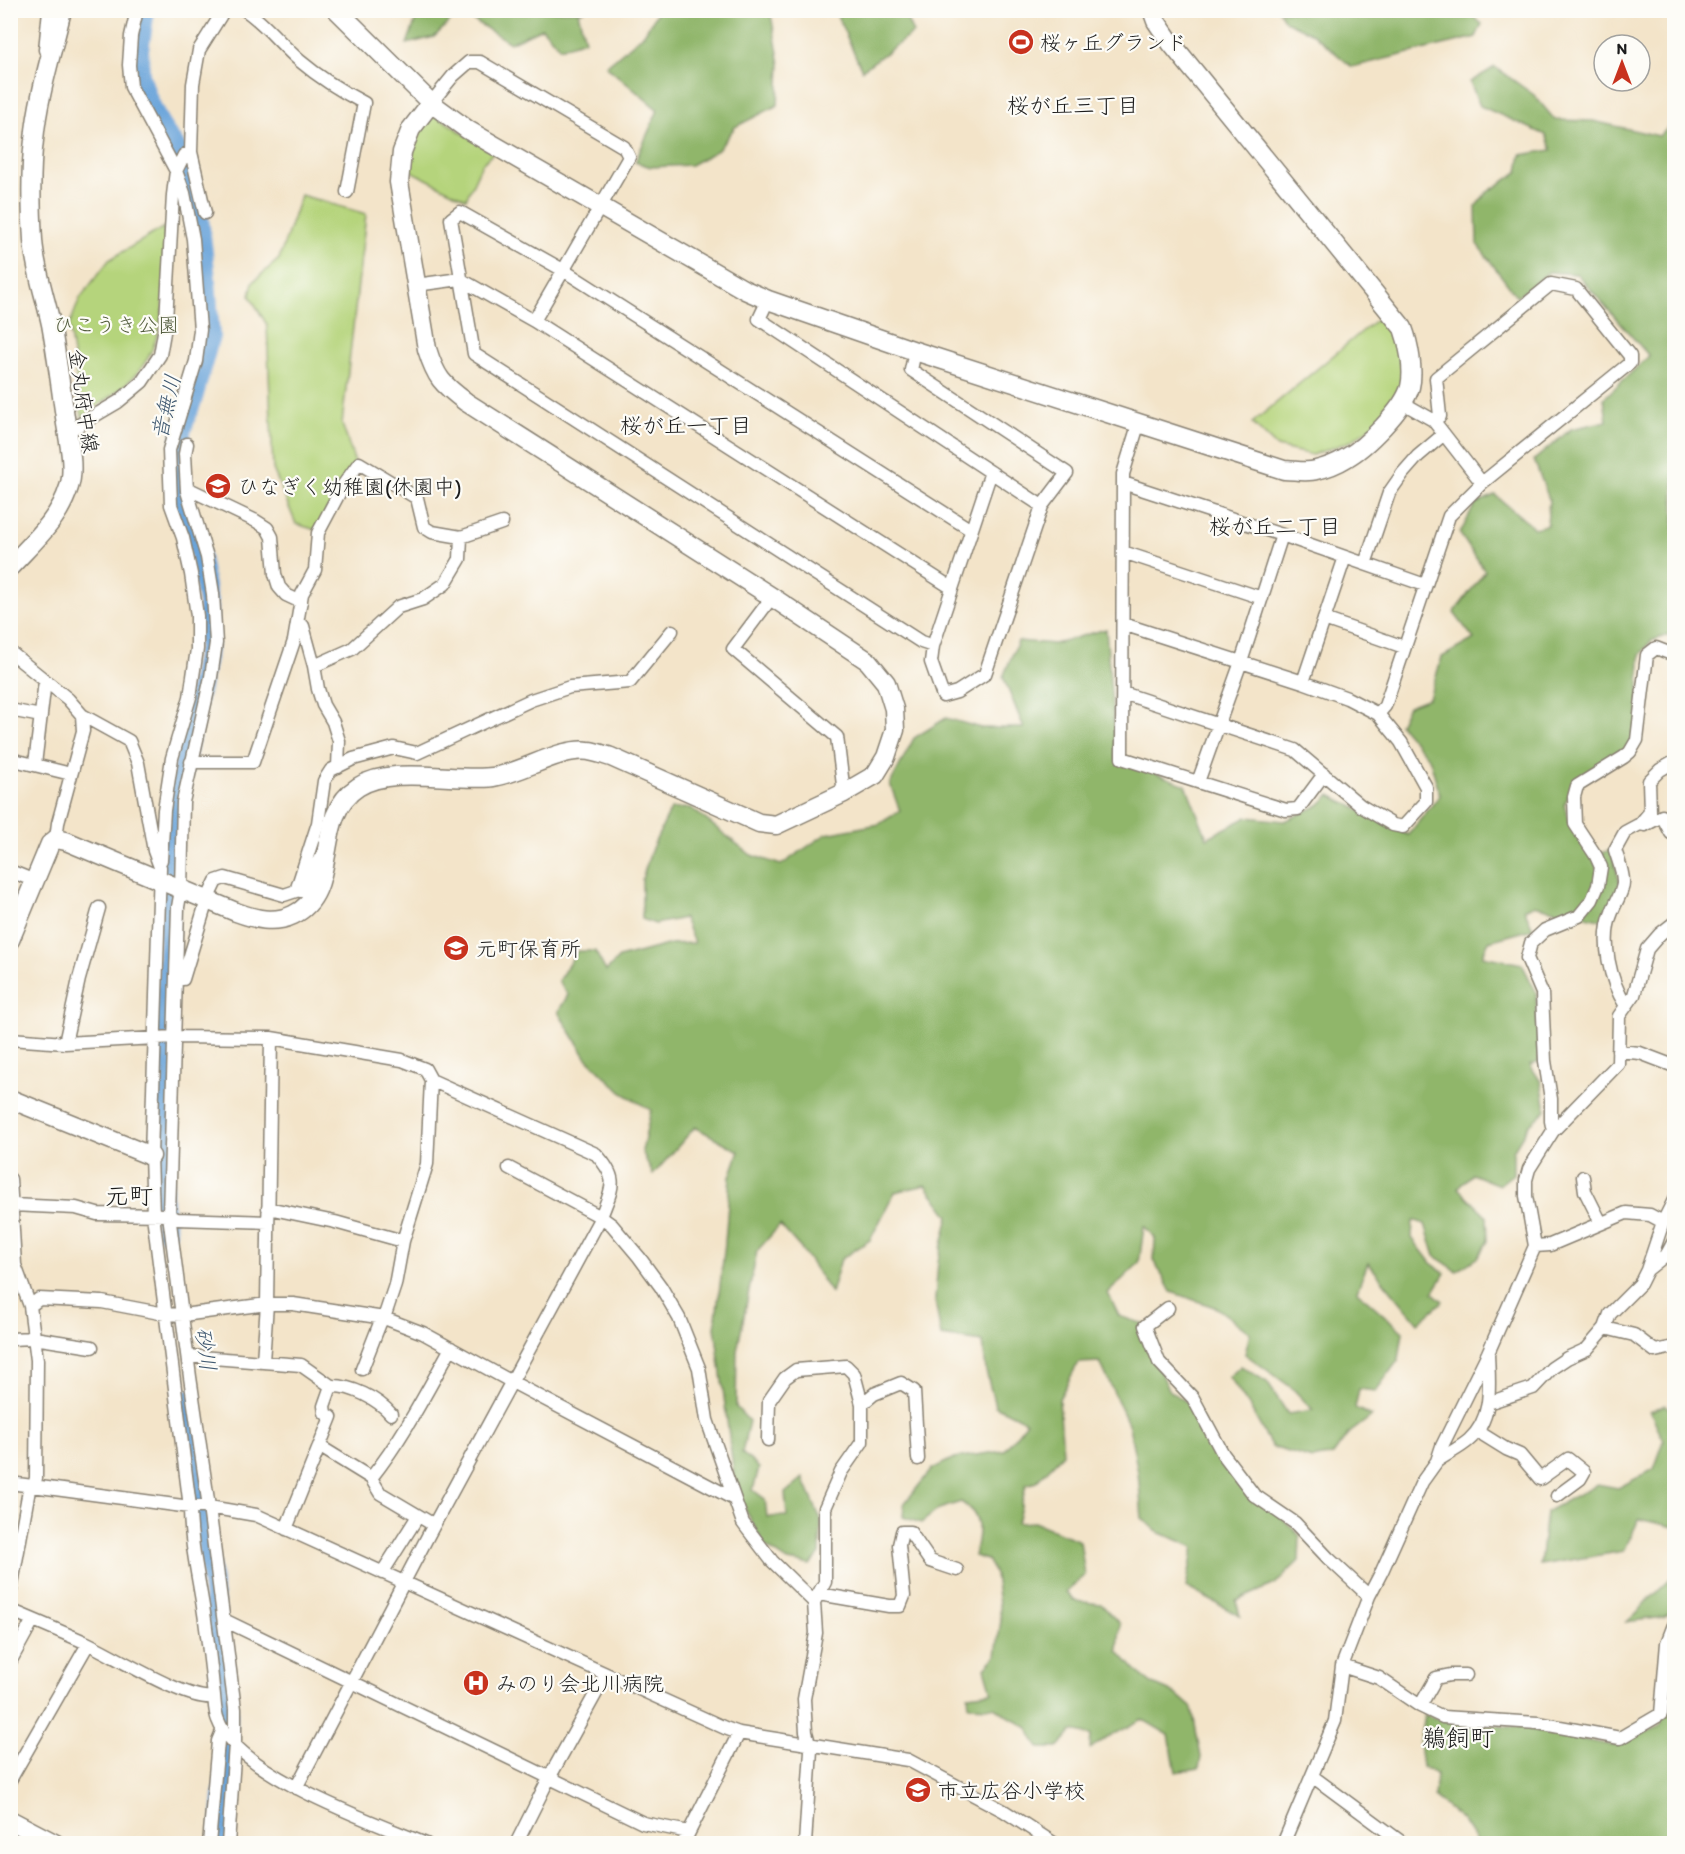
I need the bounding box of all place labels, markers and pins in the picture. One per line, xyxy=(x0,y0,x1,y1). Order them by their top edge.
sports icon: 桜ヶ丘グランド xyxy=(1006,27,1036,57)
place label: 桜ヶ丘グランド xyxy=(1040,30,1187,55)
school or university icon: ひなぎく幼稚園(休園中) xyxy=(203,471,233,501)
place label: ひなぎく幼稚園(休園中) xyxy=(238,474,462,499)
school or university icon: 元町保育所 xyxy=(441,933,471,963)
place label: 元町保育所 xyxy=(476,936,581,961)
hospital icon: みのり会北川病院 xyxy=(461,1668,491,1698)
place label: みのり会北川病院 xyxy=(496,1671,664,1696)
school or university icon: 市立広谷小学校 xyxy=(903,1775,933,1805)
place label: 市立広谷小学校 xyxy=(938,1778,1085,1803)

